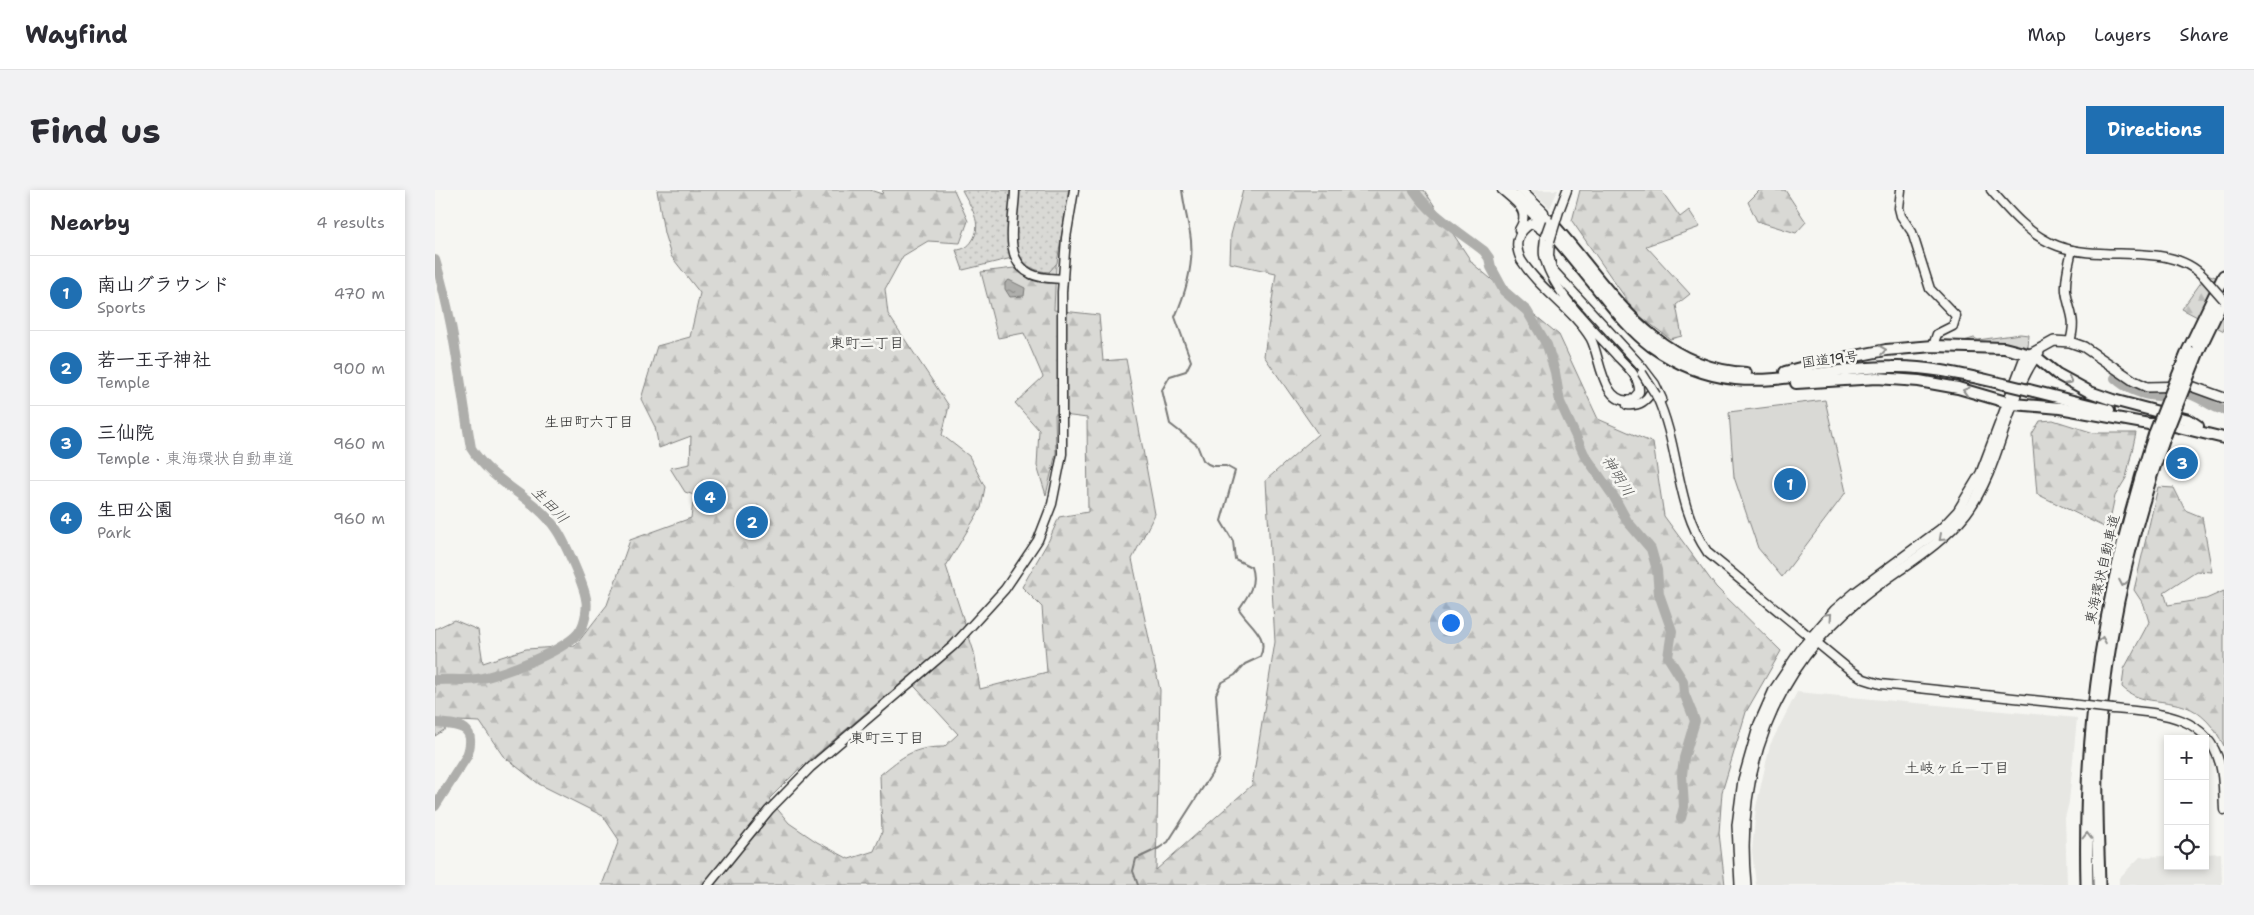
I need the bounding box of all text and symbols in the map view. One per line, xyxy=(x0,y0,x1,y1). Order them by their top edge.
text: Wayfind xyxy=(25,19,128,51)
text: Map xyxy=(2028,23,2066,47)
text: Layers xyxy=(2094,23,2151,47)
text: Share xyxy=(2179,23,2229,47)
button: Directions xyxy=(2086,106,2224,154)
text: Find us xyxy=(30,107,161,154)
text: Nearby xyxy=(50,209,130,237)
text: 4 results xyxy=(316,212,385,233)
text: 南山グラウンド xyxy=(97,272,230,297)
text: 1 xyxy=(62,283,70,304)
text: 470 m xyxy=(334,283,385,304)
text: Sports xyxy=(97,297,146,318)
district label: 東町二丁目 xyxy=(829,333,905,353)
one-way arrow xyxy=(1880,345,1888,356)
text: 若一王子神社 xyxy=(97,347,211,372)
street label: 国道19号 xyxy=(1801,347,1859,371)
text: 2 xyxy=(60,358,72,379)
text: 900 m xyxy=(333,358,385,379)
text: Temple xyxy=(97,372,150,393)
one-way arrow xyxy=(2063,375,2072,385)
one-way arrow xyxy=(1963,386,1971,396)
district label: 生田町六丁目 xyxy=(544,412,634,432)
text: 三仙院 xyxy=(97,420,154,445)
text: 3 xyxy=(60,433,72,454)
text: 960 m xyxy=(333,433,385,454)
pin: 3 xyxy=(2166,444,2198,482)
text: Temple · 東海環状自動車道 xyxy=(97,448,294,469)
water label: 神明川 xyxy=(1598,452,1638,500)
pin: 1 xyxy=(1774,465,1806,503)
pin: 4 xyxy=(694,478,726,516)
water label: 生田川 xyxy=(527,482,573,528)
text: 生田公園 xyxy=(97,497,173,522)
pin: 2 xyxy=(736,503,768,541)
text: 4 xyxy=(60,508,72,529)
text: 960 m xyxy=(333,508,385,529)
street label: 東海環状自動車道 xyxy=(2081,512,2123,626)
text: Park xyxy=(97,522,131,543)
one-way arrow xyxy=(1939,533,1948,542)
one-way arrow xyxy=(2118,578,2128,587)
your location xyxy=(1438,610,1464,636)
one-way arrow xyxy=(1823,613,1832,622)
one-way arrow xyxy=(2097,635,2107,644)
district label: 東町三丁目 xyxy=(849,728,925,748)
map controls xyxy=(2164,735,2209,870)
button: + xyxy=(2164,735,2209,780)
district label: 土岐ヶ丘一丁目 xyxy=(1904,758,2010,778)
button: − xyxy=(2164,780,2209,825)
button: locate xyxy=(2164,825,2209,870)
one-way arrow xyxy=(2082,832,2092,840)

